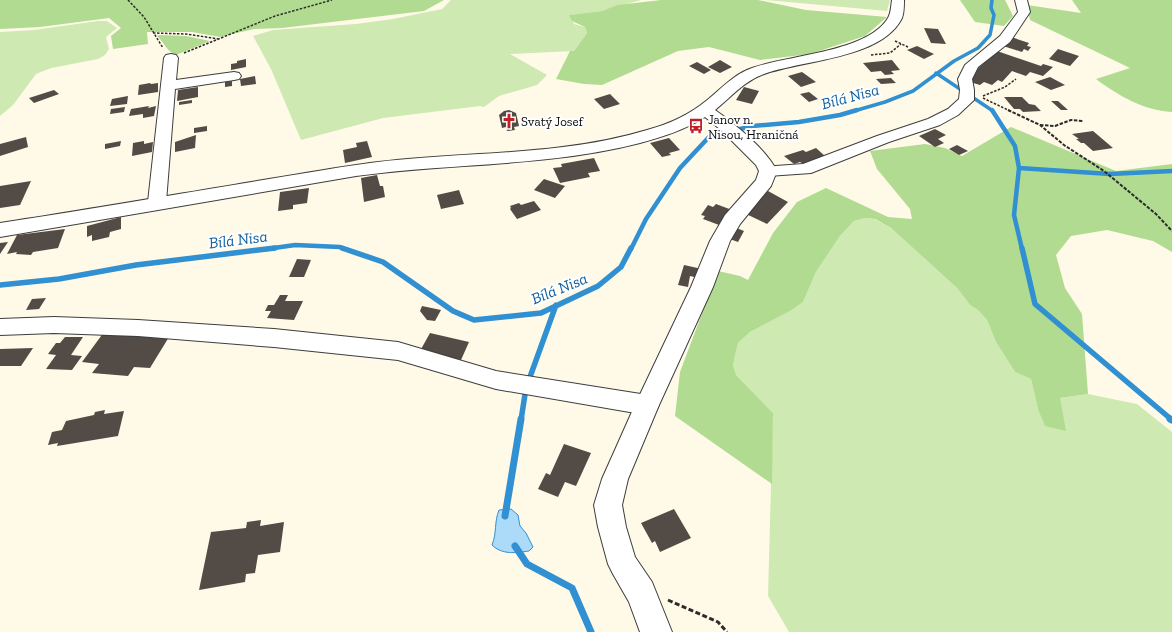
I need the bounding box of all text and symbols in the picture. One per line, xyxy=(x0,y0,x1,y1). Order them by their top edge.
water label: Bílá Nisa xyxy=(819,80,881,113)
church icon: Svatý Josef xyxy=(500,112,518,130)
place label: Janov n. Nisou, Hraničná xyxy=(708,112,799,142)
place label: Svatý Josef xyxy=(521,114,584,129)
bus stop icon: Janov n. Nisou, Hraničná xyxy=(687,117,705,135)
water label: Bílá Nisa xyxy=(208,226,268,253)
water label: Bílá Nisa xyxy=(528,269,590,308)

